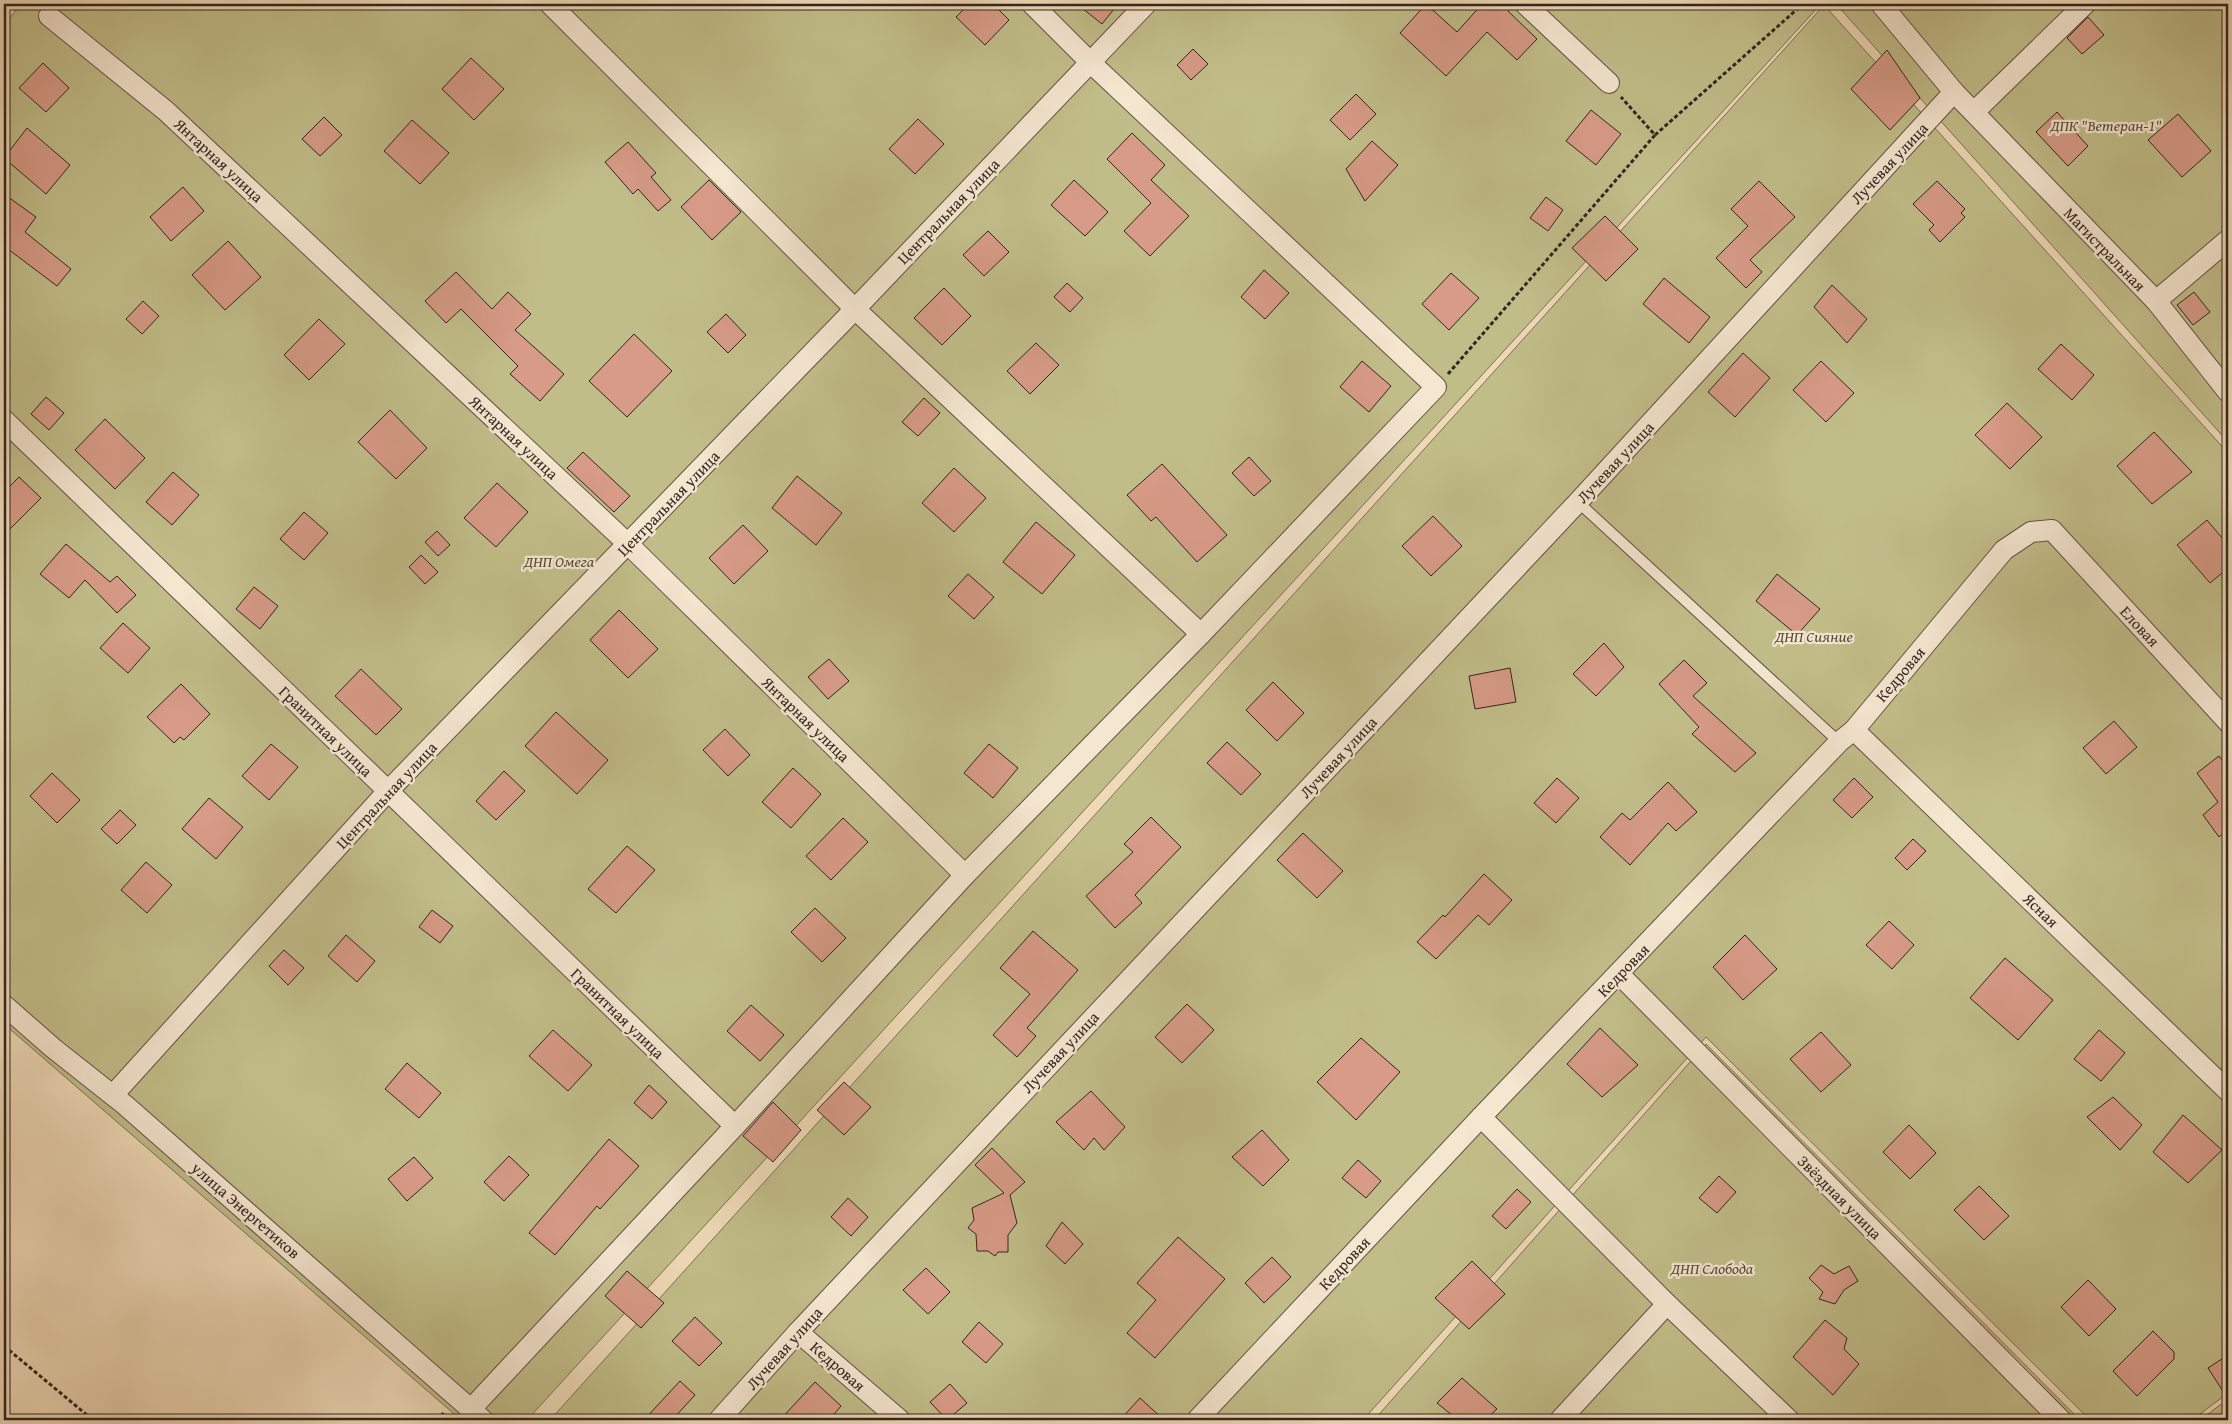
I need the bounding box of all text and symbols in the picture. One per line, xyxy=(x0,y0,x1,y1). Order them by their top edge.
street label: Янтарная улица xyxy=(168,112,269,208)
park label: ДПК "Ветеран-1" xyxy=(2049,113,2162,137)
street label: Лучевая улица xyxy=(1845,116,1934,209)
street label: Центральная улица xyxy=(891,152,1005,269)
street label: Магистральная xyxy=(2059,201,2151,297)
street label: Янтарная улица xyxy=(463,389,564,485)
street label: Лучевая улица xyxy=(1571,415,1660,508)
street label: Центральная улица xyxy=(611,444,725,561)
park label: ДНП Омега xyxy=(523,549,595,573)
street label: Еловая xyxy=(2115,600,2165,652)
park label: ДНП Сияние xyxy=(1774,624,1854,648)
street label: Кедровая xyxy=(1869,641,1931,707)
street label: Янтарная улица xyxy=(756,670,856,768)
street label: Гранитная улица xyxy=(274,680,379,782)
street label: Лучевая улица xyxy=(1294,710,1383,803)
street label: Центральная улица xyxy=(330,736,442,854)
street label: Ясная xyxy=(2017,886,2064,933)
street label: Кедровая xyxy=(1591,938,1655,1002)
street label: Гранитная улица xyxy=(566,962,671,1064)
street label: Лучевая улица xyxy=(1016,1005,1105,1098)
street label: Звёздная улица xyxy=(1792,1149,1888,1245)
street label: улица Энергетиков xyxy=(186,1155,306,1264)
street label: Кедровая xyxy=(1313,1231,1375,1295)
park label: ДНП Слобода xyxy=(1670,1256,1754,1280)
street label: Лучевая улица xyxy=(740,1301,828,1395)
street label: Кедровая xyxy=(805,1335,871,1397)

